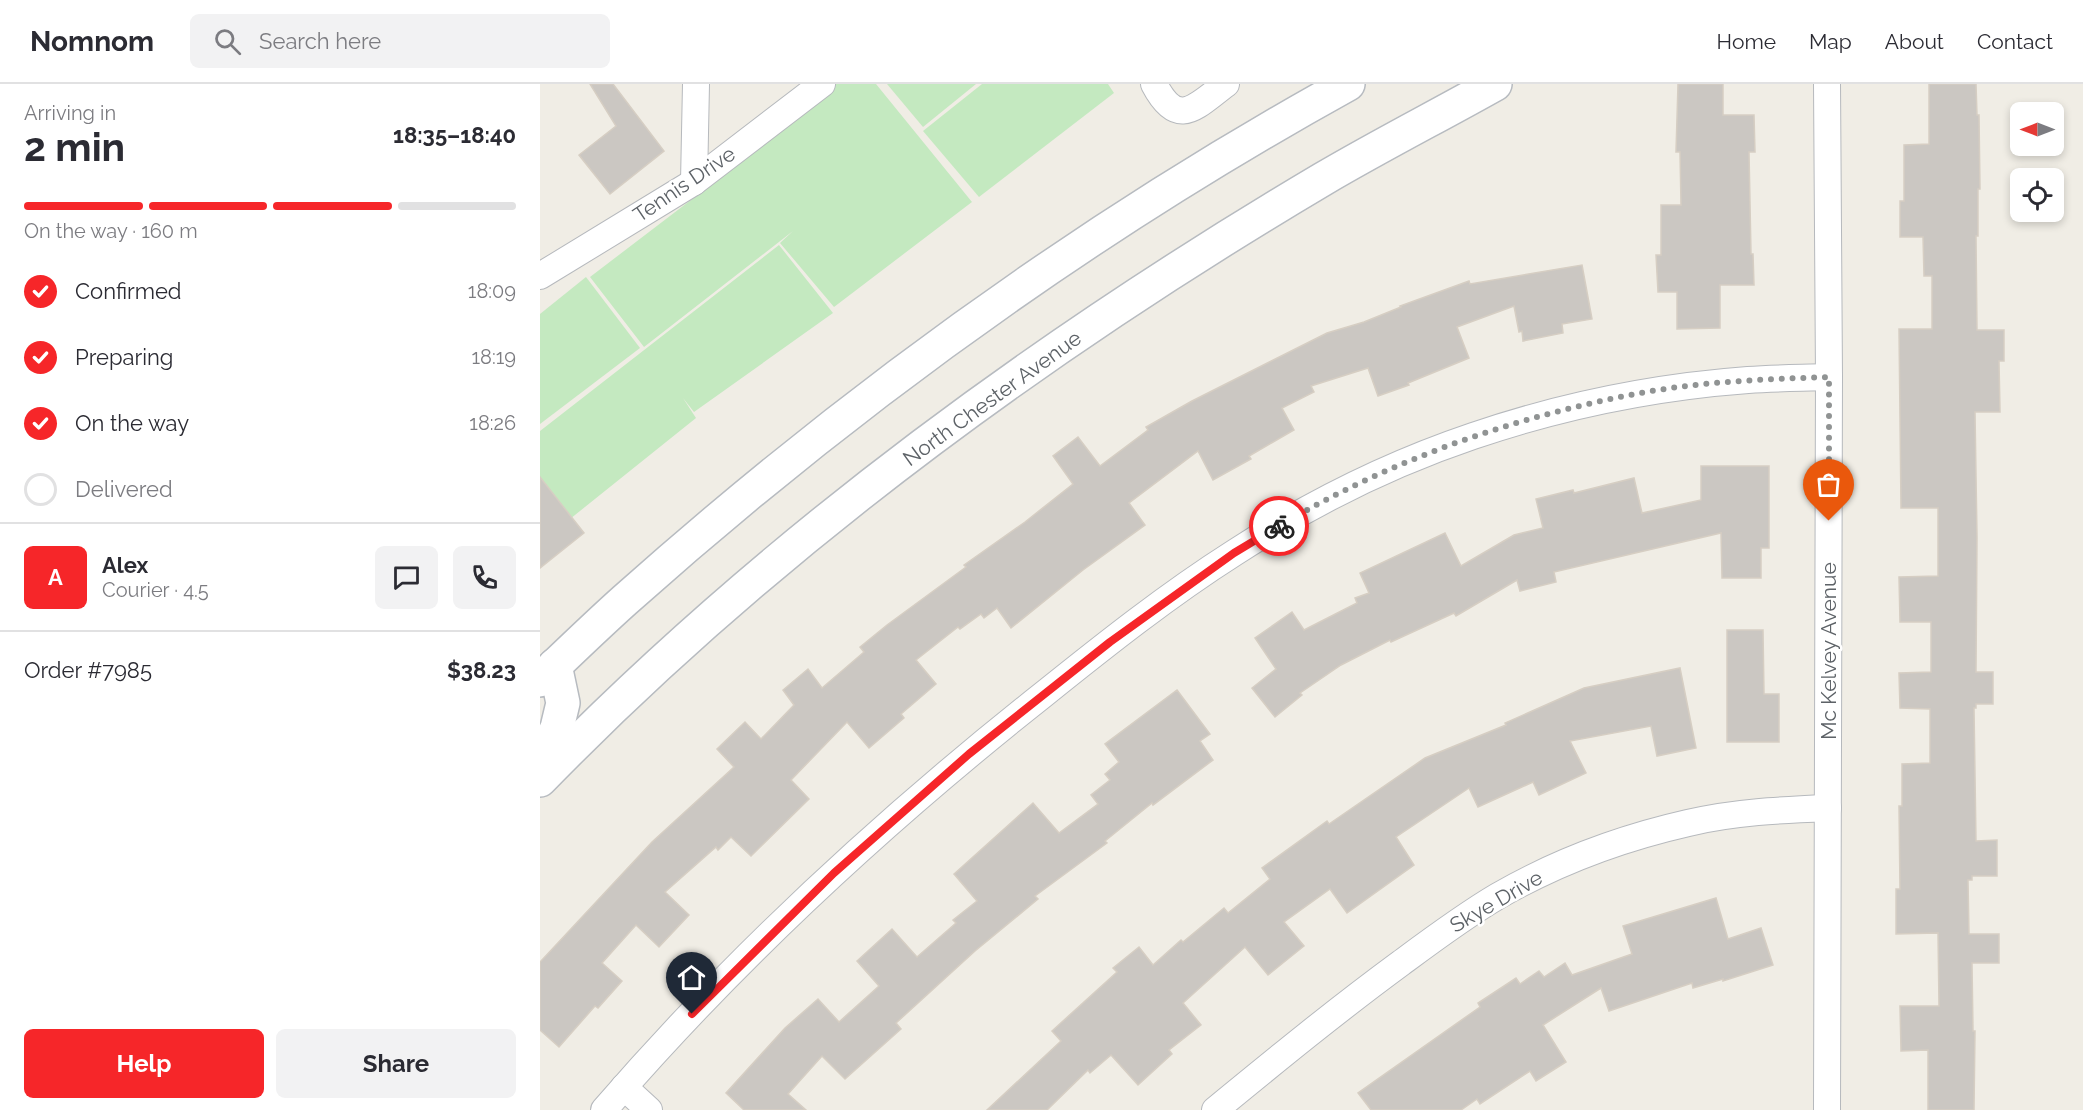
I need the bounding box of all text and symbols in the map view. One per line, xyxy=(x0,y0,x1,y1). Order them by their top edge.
search box xyxy=(190,14,610,68)
text: Nomnom xyxy=(30,25,154,58)
icon: search xyxy=(211,25,244,58)
text: Search here xyxy=(259,28,381,54)
text: Home xyxy=(1717,29,1776,54)
text: Map xyxy=(1809,29,1852,54)
text: About xyxy=(1885,29,1944,54)
text: Contact xyxy=(1977,29,2053,54)
text: Arriving in xyxy=(24,101,116,125)
north arrow xyxy=(2010,102,2064,156)
map controls xyxy=(2010,102,2064,222)
text: 18:35–18:40 xyxy=(393,122,516,148)
text: 2 min xyxy=(24,124,125,170)
street label: Tennis Drive xyxy=(628,141,740,227)
button: locate xyxy=(2010,168,2064,222)
text: On the way · 160 m xyxy=(24,219,198,243)
icon: check xyxy=(24,275,57,308)
text: Confirmed xyxy=(75,278,182,304)
text: 18:09 xyxy=(468,279,516,303)
street label: North Chester Avenue xyxy=(898,325,1086,471)
icon: check xyxy=(24,341,57,374)
text: Preparing xyxy=(75,344,173,370)
text: 18:19 xyxy=(472,345,516,369)
icon: check xyxy=(24,407,57,440)
text: On the way xyxy=(75,410,189,436)
text: 18:26 xyxy=(469,411,516,435)
pin xyxy=(1803,459,1854,521)
icon: bag xyxy=(1812,468,1845,501)
text: Delivered xyxy=(75,476,173,502)
courier xyxy=(1249,496,1309,556)
icon: bike xyxy=(1263,510,1296,543)
button: chat xyxy=(375,546,438,609)
button: phone xyxy=(453,546,516,609)
text: Alex xyxy=(102,552,148,578)
street label: Mc Kelvey Avenue xyxy=(1816,562,1841,740)
text: A xyxy=(48,564,63,590)
text: Courier · 4.5 xyxy=(102,578,209,602)
text: Order #7985 xyxy=(24,657,152,683)
text: $38.23 xyxy=(447,657,516,683)
street label: Skye Drive xyxy=(1445,865,1547,937)
pin xyxy=(666,952,717,1014)
icon: home xyxy=(675,961,708,994)
button: Help xyxy=(24,1029,264,1098)
button: Share xyxy=(276,1029,516,1098)

